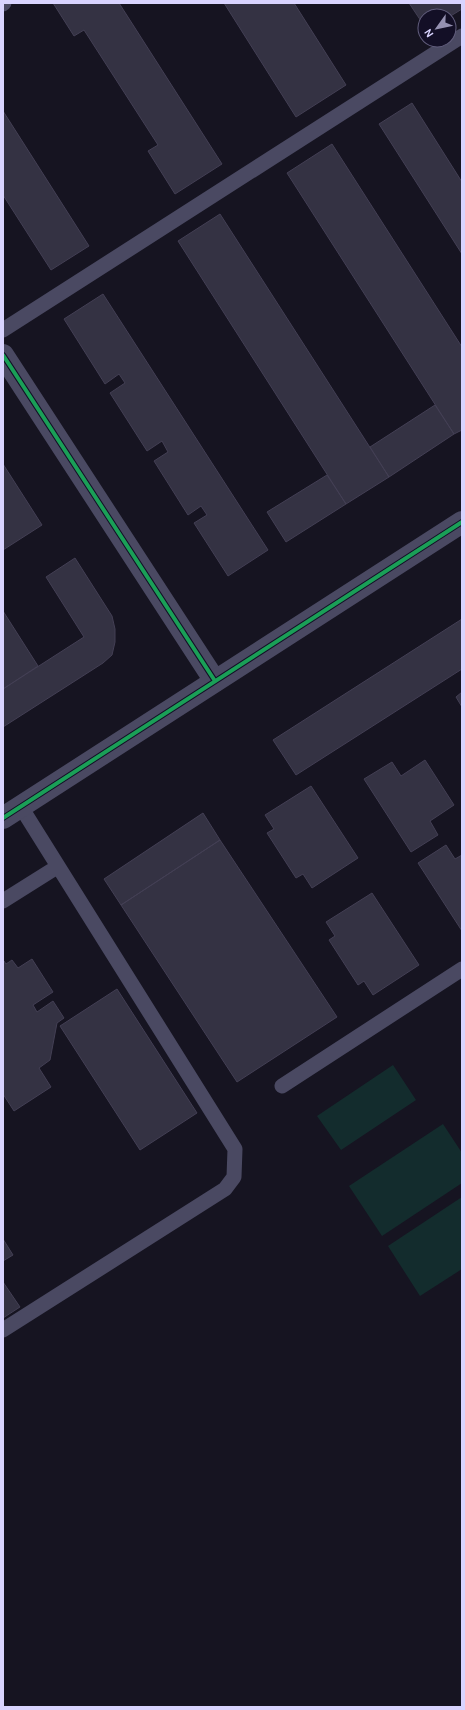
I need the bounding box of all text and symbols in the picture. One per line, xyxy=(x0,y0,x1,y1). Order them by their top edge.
north arrow xyxy=(417,8,457,48)
text: N xyxy=(421,26,437,40)

